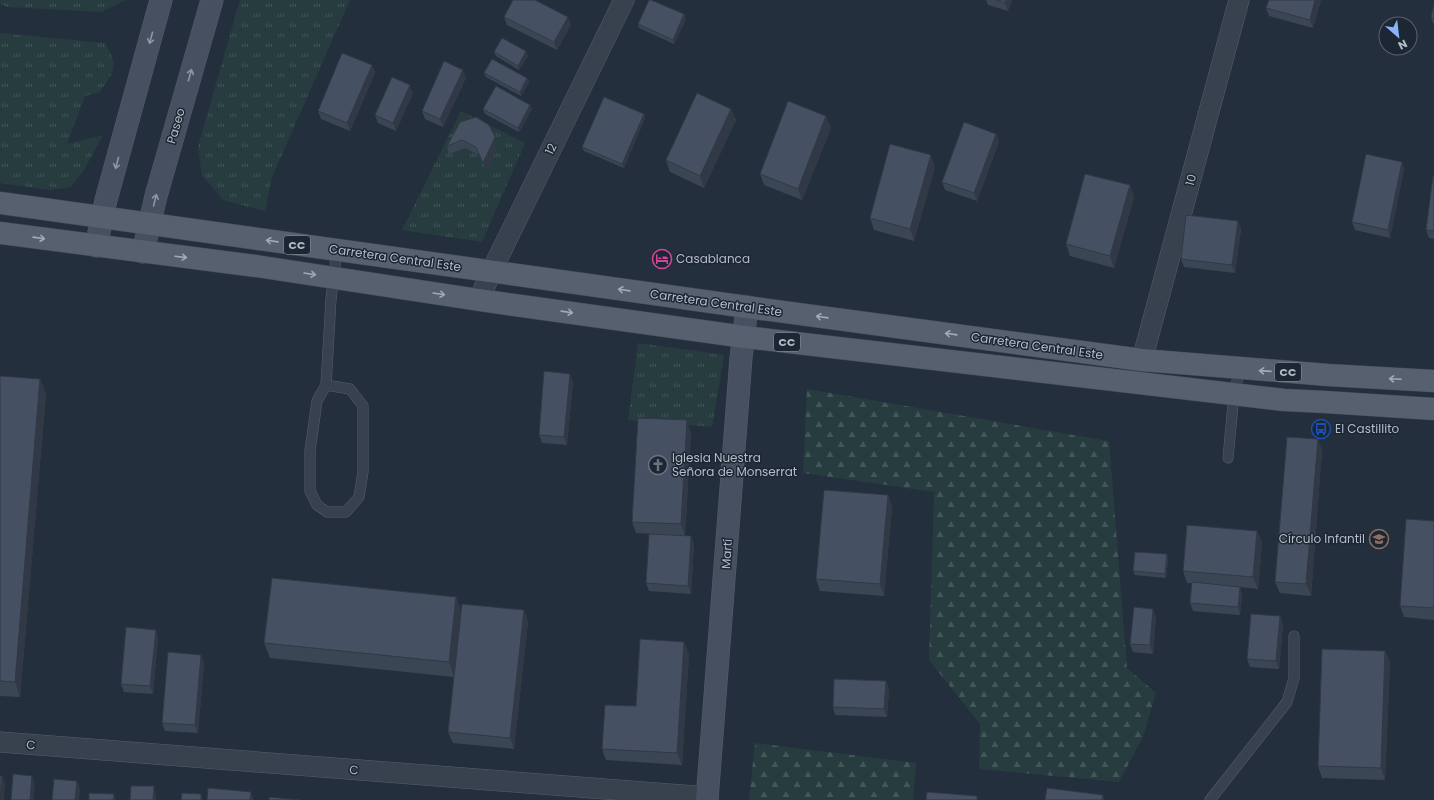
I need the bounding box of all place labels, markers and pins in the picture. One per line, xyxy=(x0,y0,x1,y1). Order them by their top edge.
hotel icon: Casablanca xyxy=(651,248,673,270)
place label: Casablanca xyxy=(676,250,750,267)
bus stop icon: El Castillito xyxy=(1310,418,1332,440)
place label: El Castillito xyxy=(1335,420,1399,437)
place label: Iglesia Nuestra Señora de Monserrat xyxy=(672,449,797,480)
church icon: Iglesia Nuestra Señora de Monserrat xyxy=(647,454,669,476)
school or university icon: Círculo Infantil xyxy=(1368,528,1390,550)
place label: Círculo Infantil xyxy=(1279,530,1365,547)

